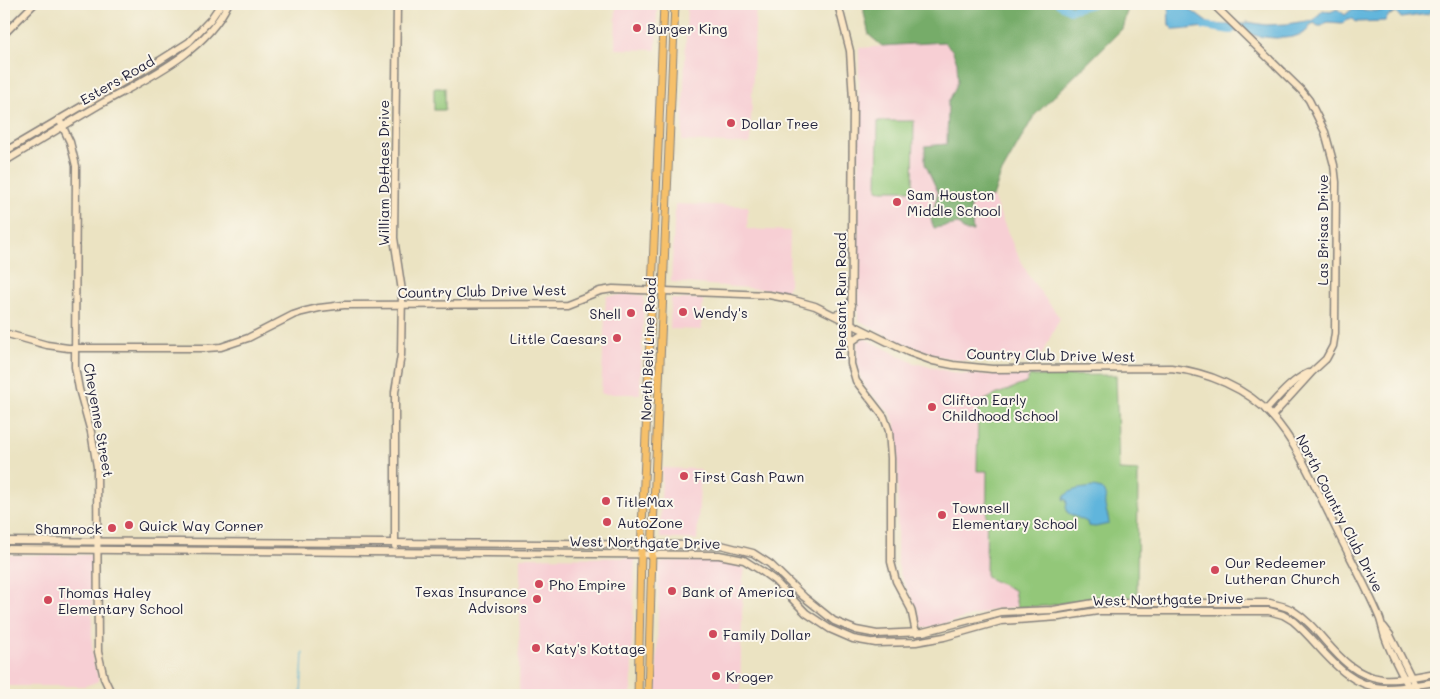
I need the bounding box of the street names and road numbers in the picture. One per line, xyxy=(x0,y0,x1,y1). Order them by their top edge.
street label: Esters Road xyxy=(76,51,158,109)
street label: William DeHaes Drive xyxy=(374,100,393,246)
street label: Las Brisas Drive xyxy=(1313,174,1332,286)
street label: Pleasant Run Road xyxy=(831,232,850,360)
street label: North Belt Line Road xyxy=(636,277,660,421)
street label: Country Club Drive West xyxy=(398,280,566,302)
street label: Country Club Drive West xyxy=(967,344,1135,366)
street label: Cheyenne Street xyxy=(80,361,118,479)
street label: North Country Club Drive xyxy=(1292,431,1388,595)
street label: West Northgate Drive xyxy=(569,531,721,553)
street label: West Northgate Drive xyxy=(1092,588,1244,610)

